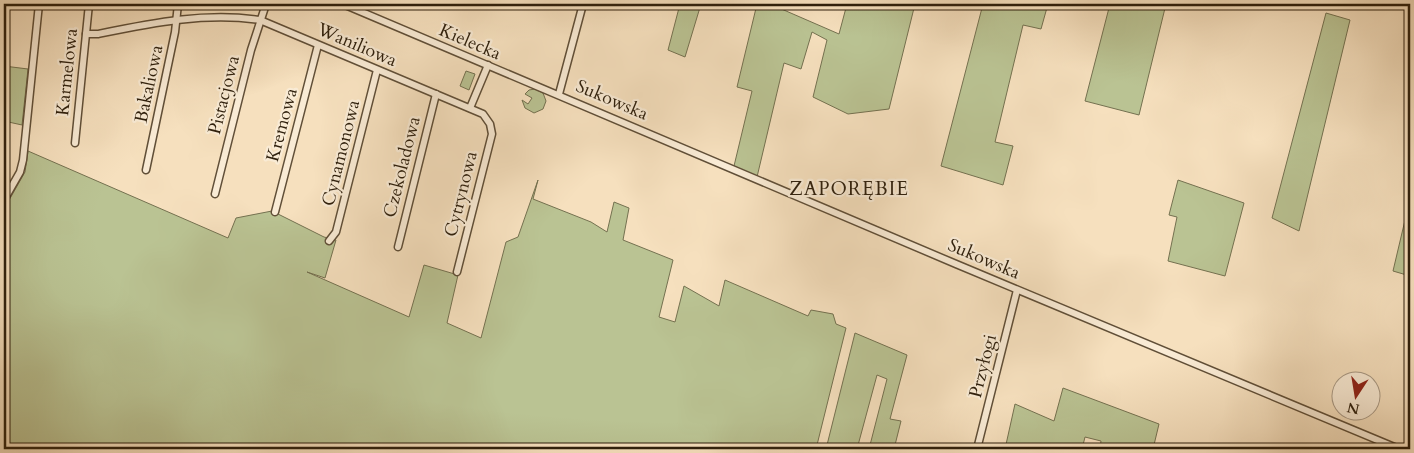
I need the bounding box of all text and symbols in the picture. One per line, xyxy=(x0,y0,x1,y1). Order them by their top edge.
street label: Waniliowa xyxy=(312,17,401,73)
street label: Kielecka xyxy=(435,18,505,66)
street label: Karmelowa xyxy=(50,27,84,117)
street label: Bakaliowa xyxy=(129,43,169,125)
street label: Pistacjowa xyxy=(202,53,246,137)
street label: Sukowska xyxy=(572,74,652,126)
street label: Kremowa xyxy=(260,85,304,165)
street label: Cynamonowa xyxy=(316,97,366,209)
street label: Czekoladowa xyxy=(377,114,427,220)
street label: Cytrynowa xyxy=(438,148,484,239)
district label: ZAPORĘBIE xyxy=(789,176,909,202)
street label: Sukowska xyxy=(944,233,1024,285)
street label: Przyłogi xyxy=(963,332,1003,400)
north arrow xyxy=(1332,370,1382,420)
text: N xyxy=(1345,398,1361,419)

